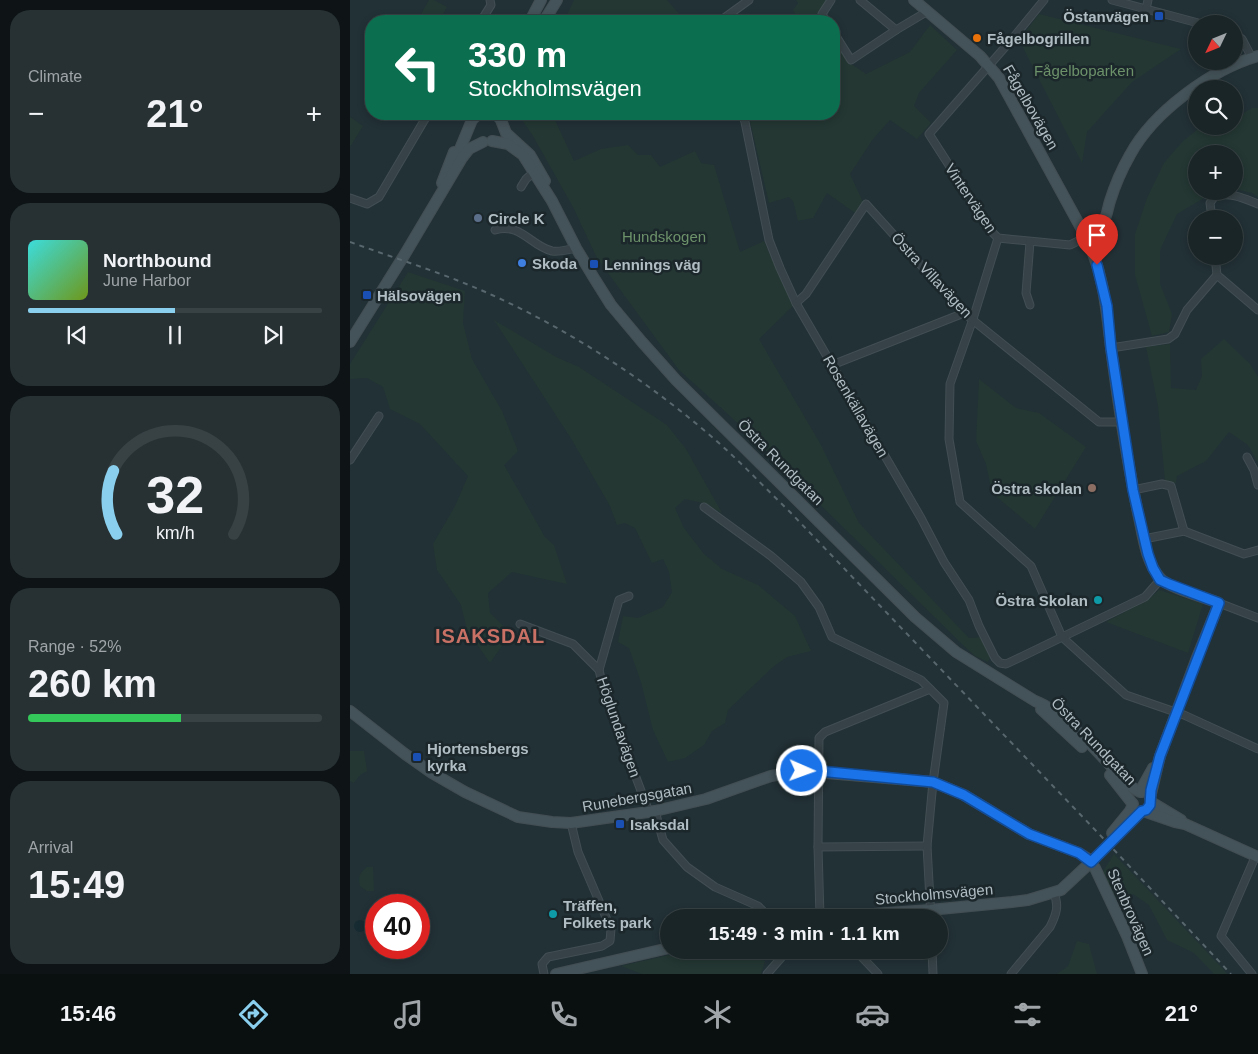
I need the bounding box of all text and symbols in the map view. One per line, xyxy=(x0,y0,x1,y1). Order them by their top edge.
place label: Östanvägen xyxy=(1063,8,1149,25)
marker: Östanvägen xyxy=(1153,10,1165,22)
north arrow xyxy=(1188,15,1242,70)
map controls xyxy=(1188,15,1243,265)
place label: Fågelbogrillen xyxy=(987,30,1090,47)
marker: Fågelbogrillen xyxy=(971,32,983,44)
icon: left xyxy=(385,35,450,100)
text: 330 m xyxy=(468,35,567,74)
street label: Fågelbovägen xyxy=(1000,62,1062,152)
park label: Fågelboparken xyxy=(1034,62,1134,79)
text: Climate xyxy=(28,68,82,85)
text: Stockholmsvägen xyxy=(468,76,642,101)
button: search xyxy=(1188,80,1243,135)
text: 21° xyxy=(146,93,204,135)
text: − xyxy=(28,98,44,129)
text: + xyxy=(306,98,322,129)
button: + xyxy=(1188,145,1243,200)
street label: Vintervägen xyxy=(942,160,1000,236)
place label: Circle K xyxy=(488,210,545,227)
button: − xyxy=(1188,210,1243,265)
marker: Circle K xyxy=(472,212,484,224)
pin xyxy=(1076,214,1118,265)
icon: arrive xyxy=(1083,221,1111,249)
park label: Hundskogen xyxy=(622,228,706,245)
street label: Östra Villavägen xyxy=(888,229,976,321)
text: Northbound xyxy=(103,250,212,271)
place label: Skoda xyxy=(532,255,578,272)
place label: Lennings väg xyxy=(604,256,701,273)
marker: Skoda xyxy=(516,257,528,269)
marker: Lennings väg xyxy=(588,258,600,270)
text: June Harbor xyxy=(103,272,191,289)
place label: Hälsovägen xyxy=(377,287,461,304)
marker: Hälsovägen xyxy=(361,289,373,301)
icon: previous xyxy=(63,321,91,349)
icon: pause xyxy=(161,321,189,349)
icon: next xyxy=(259,321,287,349)
street label: Rosenkällavägen xyxy=(820,352,892,460)
street label: Östra Rundgatan xyxy=(735,416,827,508)
text: 32 xyxy=(146,466,204,524)
place label: Östra skolan xyxy=(991,480,1082,497)
marker: Östra skolan xyxy=(1086,482,1098,494)
text: km/h xyxy=(156,523,194,543)
place label: Östra Skolan xyxy=(995,592,1088,609)
marker: Östra Skolan xyxy=(1092,594,1104,606)
district label: ISAKSDAL xyxy=(435,625,545,647)
text: Range · 52% xyxy=(28,638,121,655)
text: 260 km xyxy=(28,663,157,705)
street label: Höglundavägen xyxy=(594,675,644,779)
street label: Östra Rundgatan xyxy=(1048,694,1140,788)
place label: Hjortensbergs kyrka xyxy=(427,740,529,774)
position arrow xyxy=(775,744,827,796)
marker: Hjortensbergs kyrka xyxy=(411,751,423,763)
street label: Runebergsgatan xyxy=(581,779,693,815)
place label: Isaksdal xyxy=(630,816,689,833)
marker: Isaksdal xyxy=(614,818,626,830)
text: Arrival xyxy=(28,839,73,856)
text: 15:49 xyxy=(28,864,125,906)
street label: Stenbrovägen xyxy=(1104,866,1158,958)
street label: Stockholmsvägen xyxy=(874,880,994,908)
speed limit sign: 40 xyxy=(365,894,430,959)
place label: Träffen, Folkets park xyxy=(563,897,652,931)
marker: Träffen, Folkets park xyxy=(547,908,559,920)
text: 15:49 · 3 min · 1.1 km xyxy=(708,923,900,944)
icon: directions xyxy=(236,997,271,1032)
icon: music xyxy=(391,997,426,1032)
icon: phone xyxy=(546,997,581,1032)
icon: climate xyxy=(700,997,735,1032)
icon: car xyxy=(855,997,890,1032)
icon: filters xyxy=(1010,997,1045,1032)
text: 15:46 xyxy=(60,1001,116,1026)
text: 21° xyxy=(1165,1001,1198,1026)

